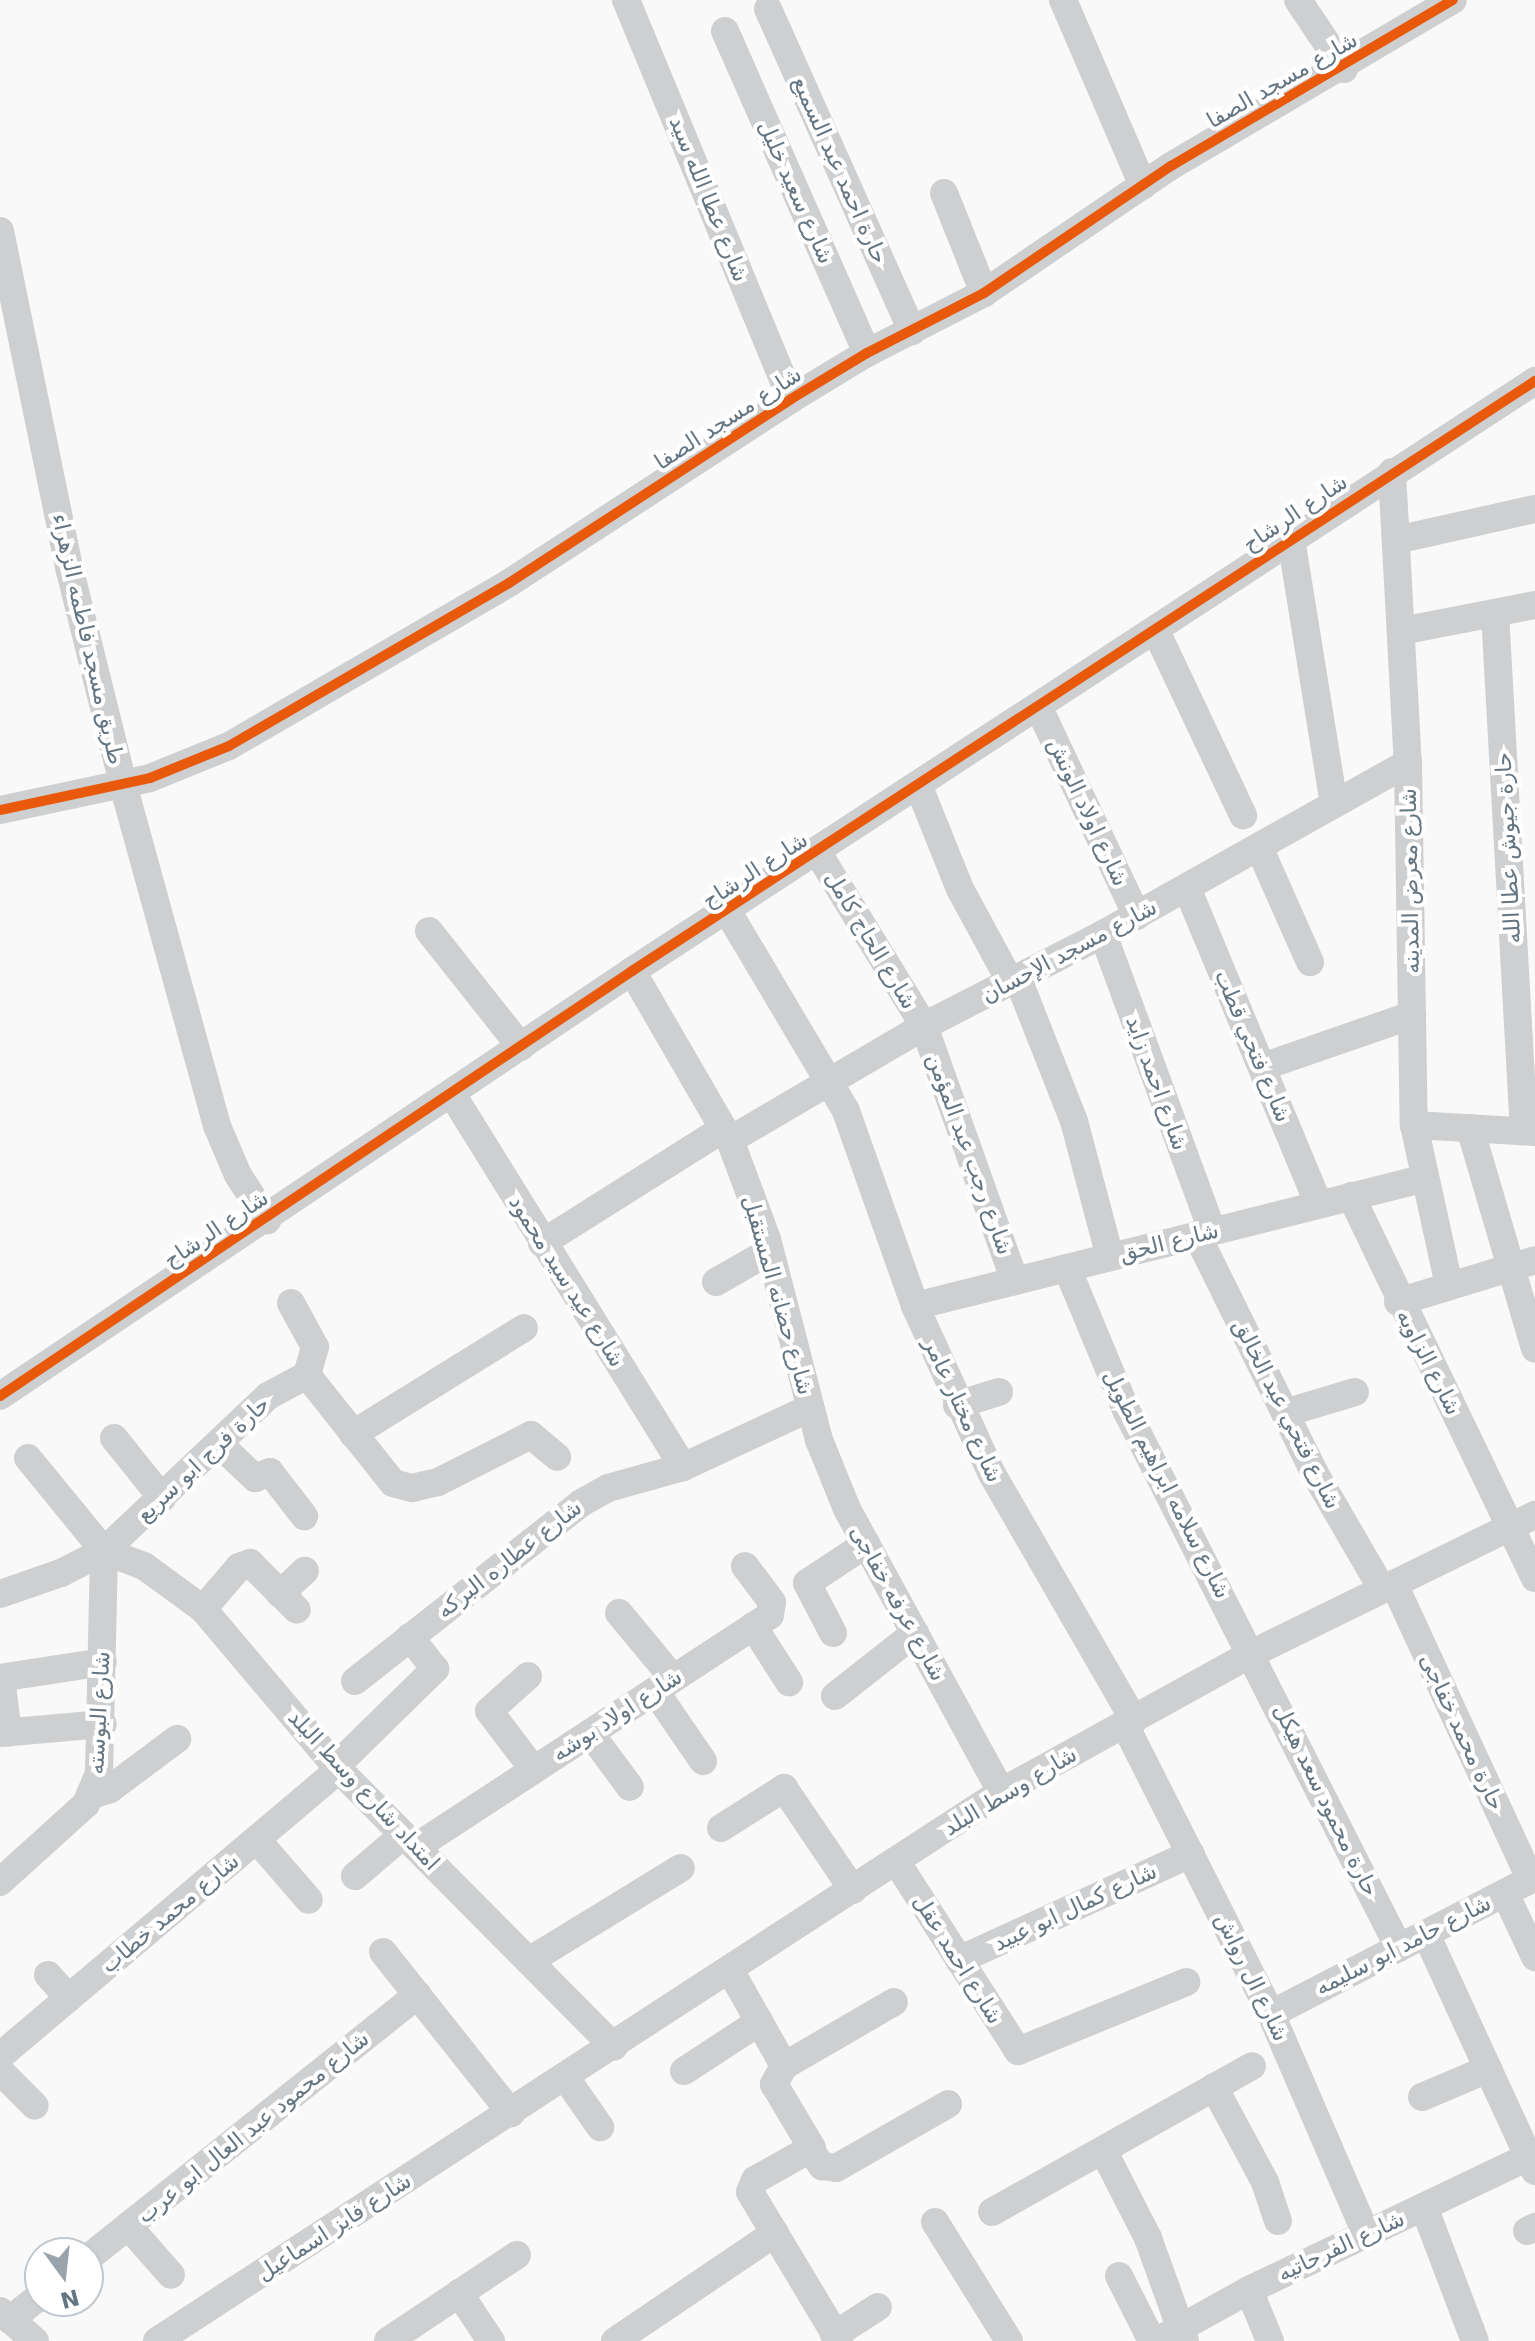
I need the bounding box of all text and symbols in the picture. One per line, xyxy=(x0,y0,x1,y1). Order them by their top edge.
street label: شارع مسجد الصفا xyxy=(1202,26,1362,134)
street label: حارة احمد عبد السميع xyxy=(787,72,893,268)
street label: شارع عطا الله سيد xyxy=(664,112,754,286)
street label: شارع سعيد خليل xyxy=(753,116,839,268)
street label: شارع مسجد الصفا xyxy=(650,361,806,475)
street label: شارع الرشاح xyxy=(1238,468,1352,558)
street label: طريق مسجد فاطمه الزهراء xyxy=(46,511,130,767)
street label: شارع اولاد الونش xyxy=(1042,734,1134,890)
street label: حارة جيوش عطا الله xyxy=(1490,752,1526,944)
street label: شارع معرض المدينه xyxy=(1395,788,1425,974)
street label: شارع الرشاح xyxy=(697,826,813,914)
street label: شارع الحاج كامل xyxy=(819,866,923,1014)
street label: شارع مسجد الإحسان xyxy=(977,894,1161,1008)
street label: شارع فتحي قطب xyxy=(1209,966,1297,1126)
street label: شارع احمد زايد xyxy=(1120,1012,1194,1154)
street label: شارع رجب عبد المؤمن xyxy=(921,1050,1019,1258)
street label: شارع الرشاح xyxy=(159,1184,273,1274)
street label: شارع عيد سيد محمود xyxy=(503,1190,631,1372)
street label: شارع حضانه المستقبل xyxy=(737,1192,819,1398)
street label: شارع الحق xyxy=(1117,1217,1221,1267)
street label: شارع الزاويه xyxy=(1391,1305,1467,1419)
street label: شارع فتحي عبد الخالق xyxy=(1228,1315,1346,1513)
street label: شارع مختار عامر xyxy=(918,1333,1008,1487)
street label: شارع سلامه ابراهيم الطويل xyxy=(1098,1365,1236,1603)
street label: حارة فرج ابو سريع xyxy=(131,1391,275,1527)
street label: شارع عطاره البركه xyxy=(431,1494,587,1624)
street label: شارع عرفه خفاجى xyxy=(844,1521,952,1685)
street label: حارة محمد خفاجى xyxy=(1414,1649,1510,1815)
street label: شارع البوسته xyxy=(83,1651,115,1775)
street label: شارع اولاد بوشه xyxy=(547,1663,687,1767)
street label: حارة محمود سعد هيكل xyxy=(1268,1699,1384,1901)
street label: امتداد شارع وسط البلد xyxy=(283,1704,445,1876)
street label: شارع وسط البلد xyxy=(938,1741,1082,1841)
street label: شارع محمد خطاب xyxy=(96,1848,244,1978)
street label: شارع كمال ابو عبيد xyxy=(989,1858,1161,1956)
street label: شارع احمد عقل xyxy=(908,1889,1008,2029)
street label: شارع حامد ابو سليمه xyxy=(1311,1889,1495,2001)
street label: شارع ال رواش xyxy=(1210,1909,1294,2045)
street label: شارع محمود عبد العال ابو عرب xyxy=(132,2025,374,2229)
street label: شارع فايز اسماعيل xyxy=(252,2167,416,2287)
street label: شارع الفرحاتيه xyxy=(1273,2205,1409,2287)
north arrow xyxy=(24,2237,104,2317)
text: N xyxy=(58,2284,82,2313)

